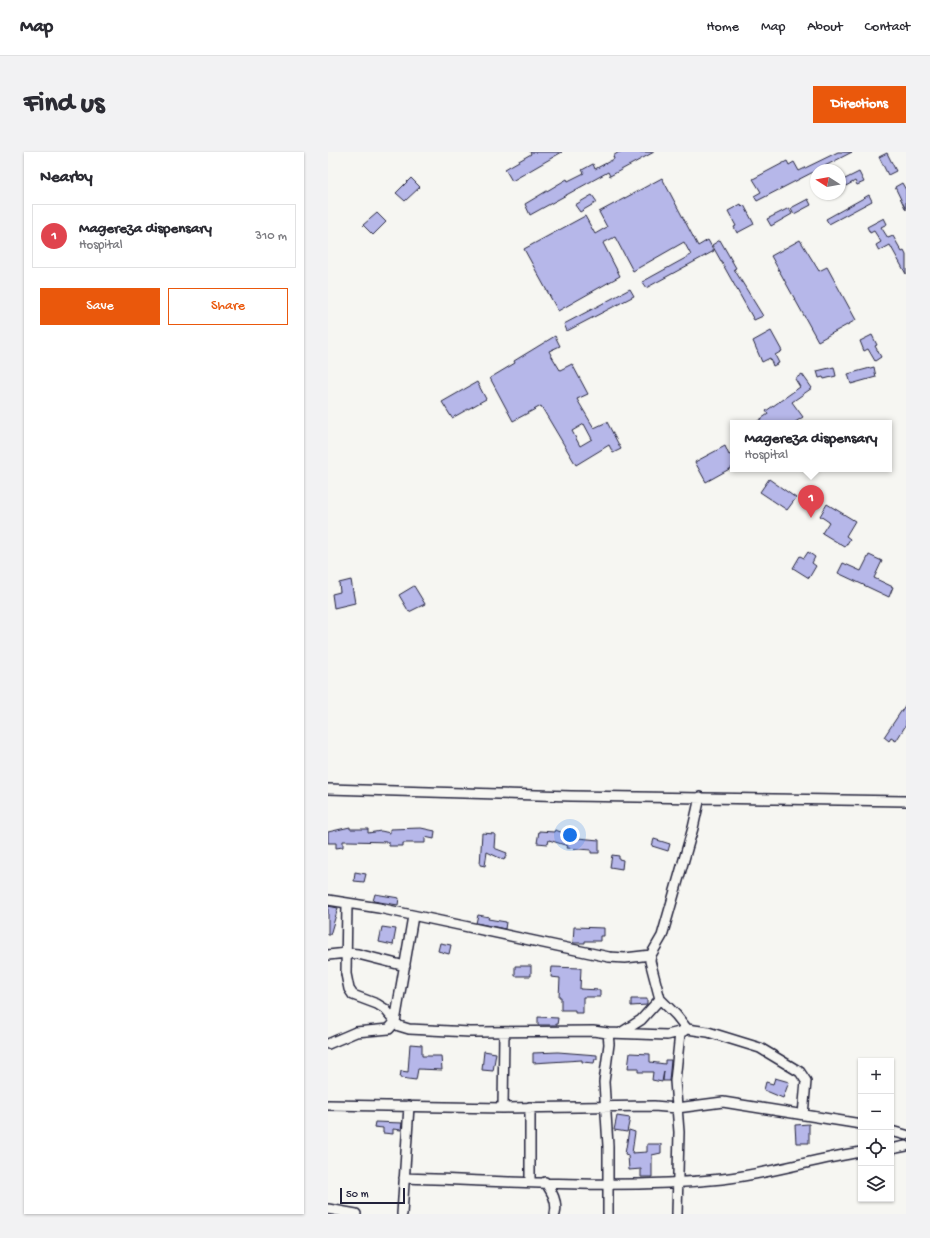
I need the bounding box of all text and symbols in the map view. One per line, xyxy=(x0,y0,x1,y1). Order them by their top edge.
text: Map xyxy=(20,16,53,39)
text: Home xyxy=(707,19,739,36)
text: Map xyxy=(761,19,785,36)
text: About xyxy=(807,19,843,36)
text: Contact xyxy=(865,19,910,36)
button: Directions xyxy=(813,86,906,123)
text: Find us xyxy=(24,88,104,121)
north arrow xyxy=(810,164,846,200)
text: Nearby xyxy=(40,168,93,188)
text: Magereza dispensary xyxy=(79,220,212,238)
text: 1 xyxy=(51,229,57,244)
text: 310 m xyxy=(255,229,287,244)
text: Hospital xyxy=(79,238,123,253)
button: Save xyxy=(40,288,160,325)
button: Share xyxy=(168,288,288,325)
popup xyxy=(730,420,892,472)
text: Magereza dispensary xyxy=(745,430,877,448)
text: Hospital xyxy=(745,448,788,463)
pin: 1 xyxy=(798,485,824,518)
your location xyxy=(560,825,580,845)
map controls xyxy=(858,1058,894,1202)
button: + xyxy=(858,1058,894,1094)
button: − xyxy=(858,1094,894,1130)
button: locate xyxy=(858,1130,894,1166)
button: layers xyxy=(858,1166,894,1202)
scale bar xyxy=(340,1186,405,1205)
text: 50 m xyxy=(346,1189,368,1201)

